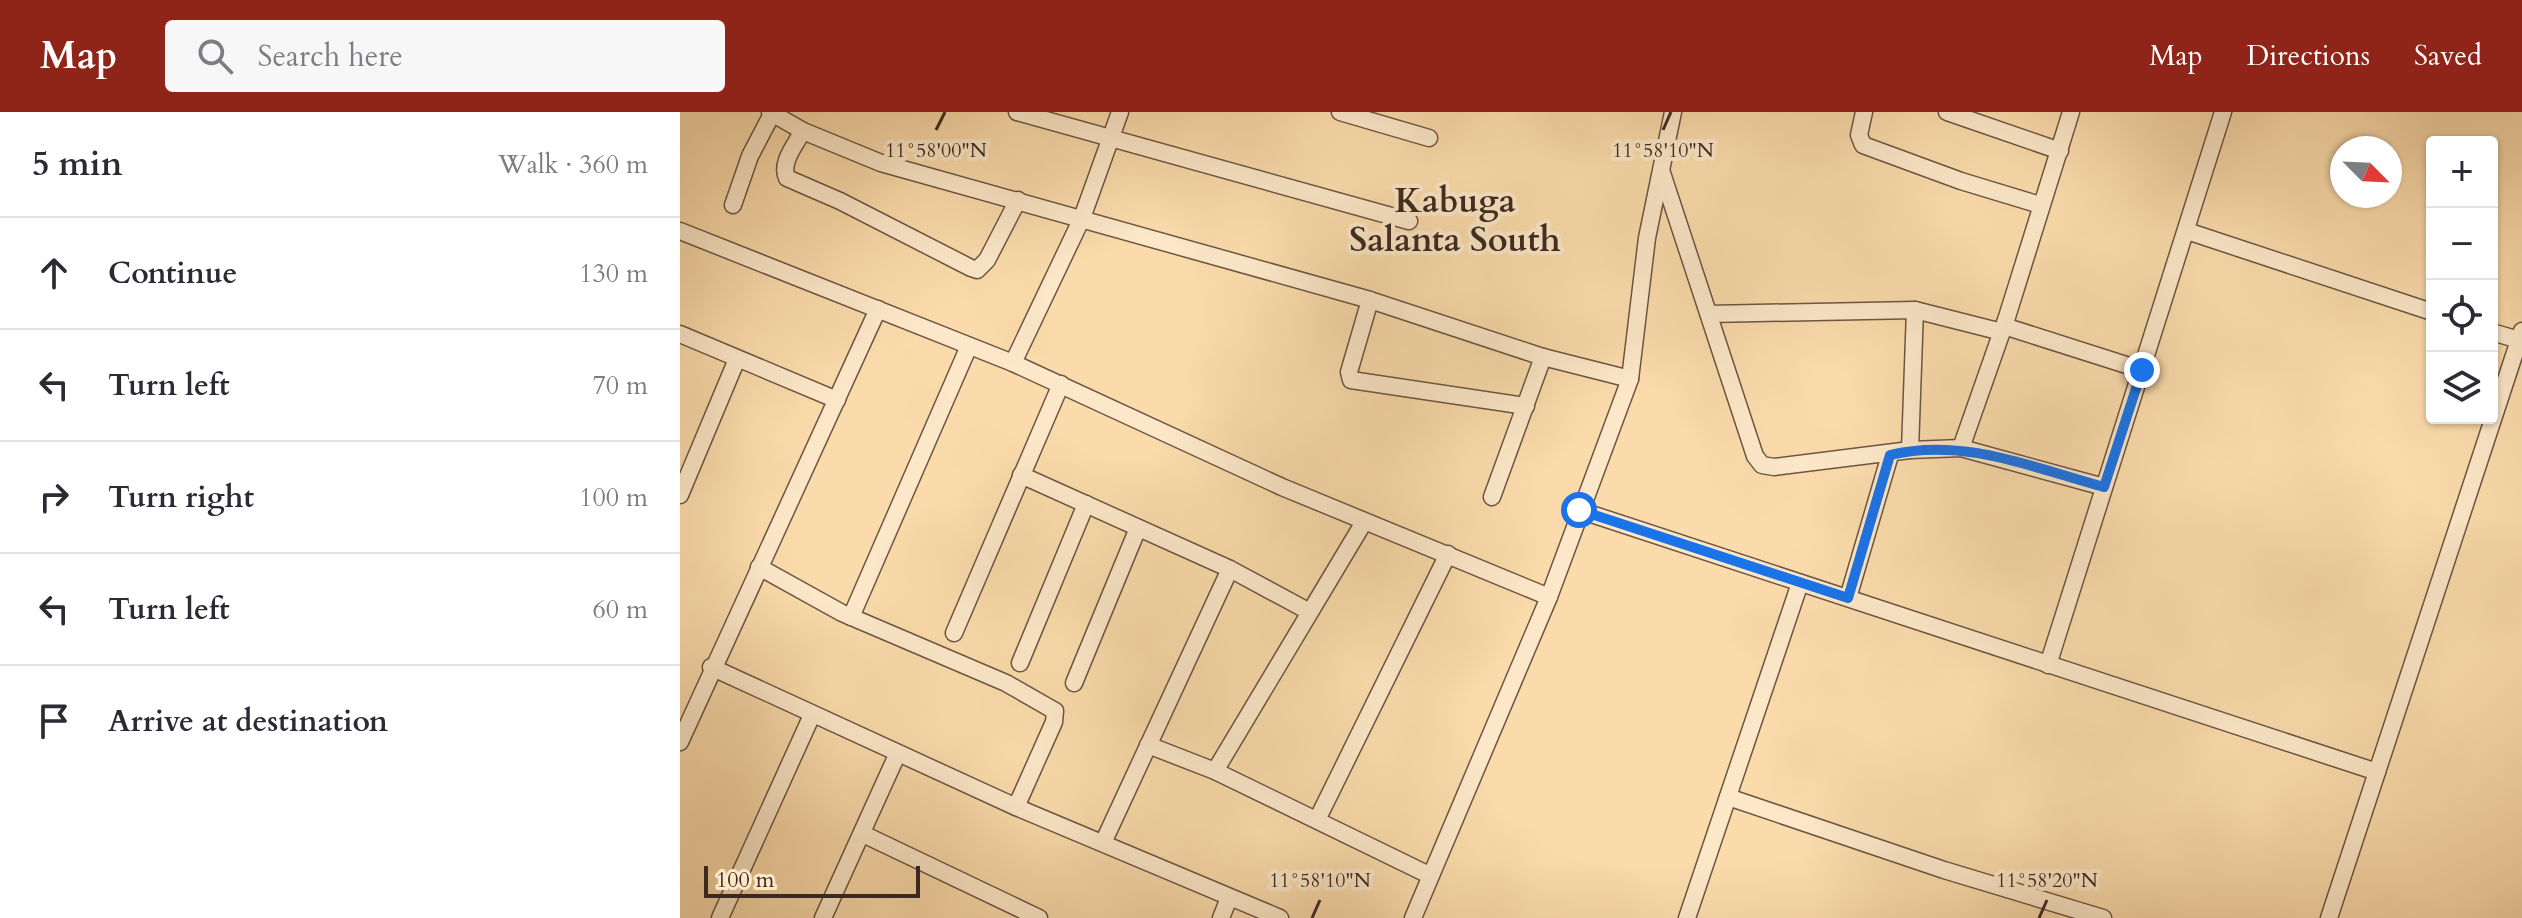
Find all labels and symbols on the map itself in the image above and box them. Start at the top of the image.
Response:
north arrow [2330,136,2402,208]
text: 11°58'00"N [885,137,987,164]
text: 11°58'10"N [1612,137,1714,164]
district label: Kabuga Salanta South [1349,178,1561,263]
route end [2124,352,2160,388]
route start [1561,492,1597,528]
scale bar [704,862,920,898]
text: 11°58'10"N [1269,867,1371,894]
text: 11°58'20"N [1996,867,2098,894]

